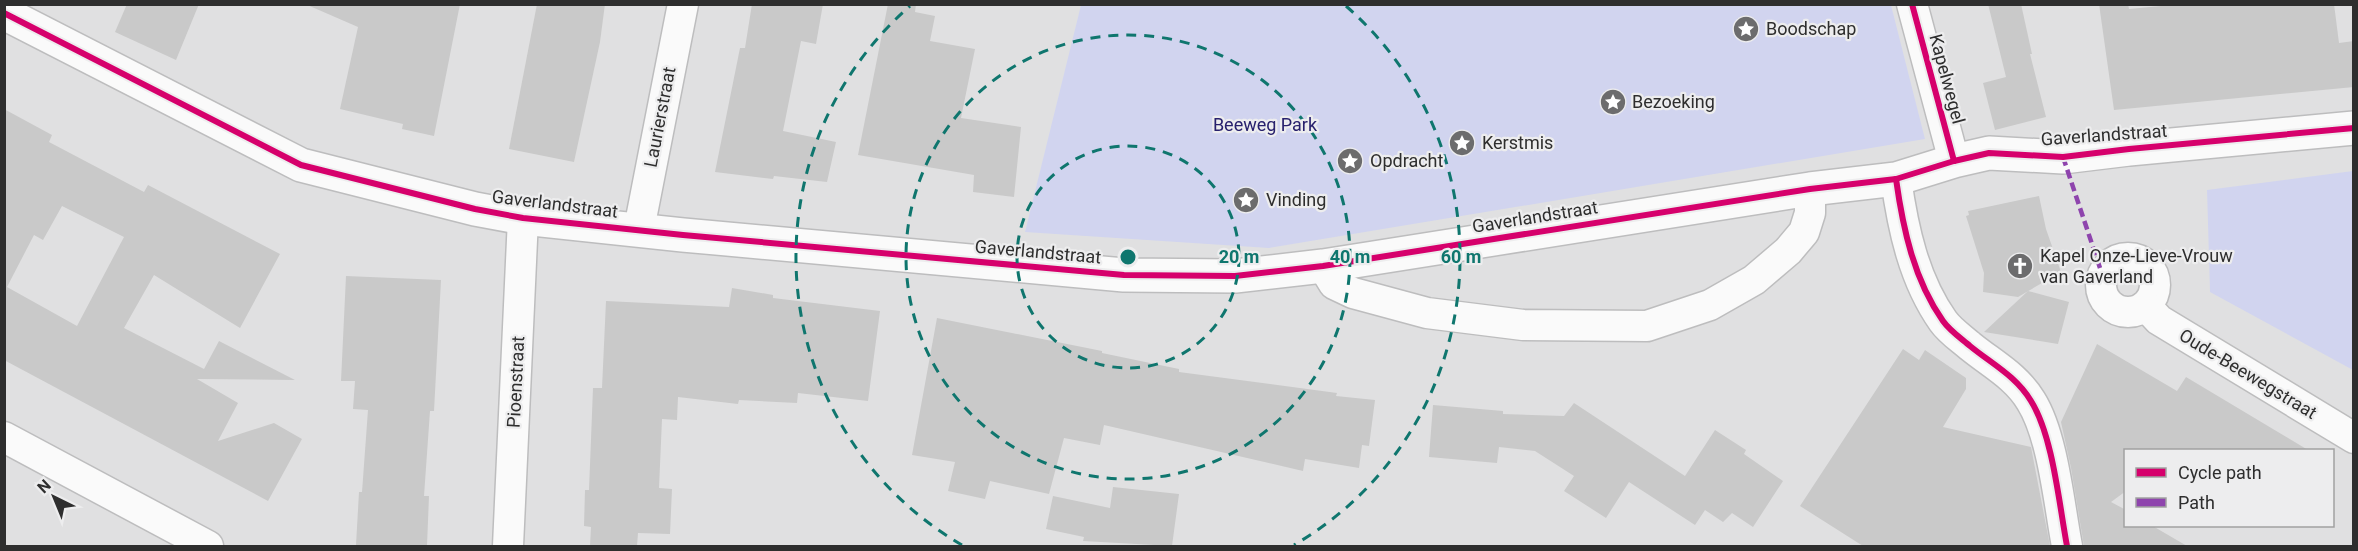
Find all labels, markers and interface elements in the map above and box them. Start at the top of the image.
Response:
place icon: Boodschap [1731,14,1761,44]
place label: Boodschap [1766,18,1856,39]
street label: Kapelwegel [1925,32,1970,126]
street label: Laurierstraat [639,65,680,169]
place icon: Bezoeking [1598,87,1628,117]
place label: Bezoeking [1632,91,1715,112]
park label: Beeweg Park [1213,114,1318,135]
street label: Gaverlandstraat [2040,120,2168,149]
place icon: Kerstmis [1447,128,1477,158]
place label: Kerstmis [1482,132,1553,153]
place icon: Opdracht [1335,146,1365,176]
place label: Opdracht [1370,150,1444,171]
street label: Gaverlandstraat [491,185,619,222]
place icon: Vinding [1231,185,1261,215]
place label: Vinding [1266,189,1326,210]
street label: Gaverlandstraat [1471,196,1599,237]
street label: Gaverlandstraat [974,236,1102,267]
place label: Kapel Onze-Lieve-Vrouw van Gaverland [2040,245,2233,287]
text: 20 m [1219,246,1259,267]
text: 40 m [1330,246,1370,267]
text: 60 m [1441,246,1481,267]
centre of rings [1118,247,1138,267]
church icon: Kapel Onze-Lieve-Vrouw van Gaverland [2005,251,2035,281]
street label: Oude-Beewegstraat [2176,324,2321,423]
street label: Pioenstraat [503,335,528,428]
legend [2124,449,2334,527]
text: Cycle path [2178,462,2262,483]
north arrow [24,467,84,527]
text: N [34,476,55,497]
text: Path [2178,492,2215,513]

